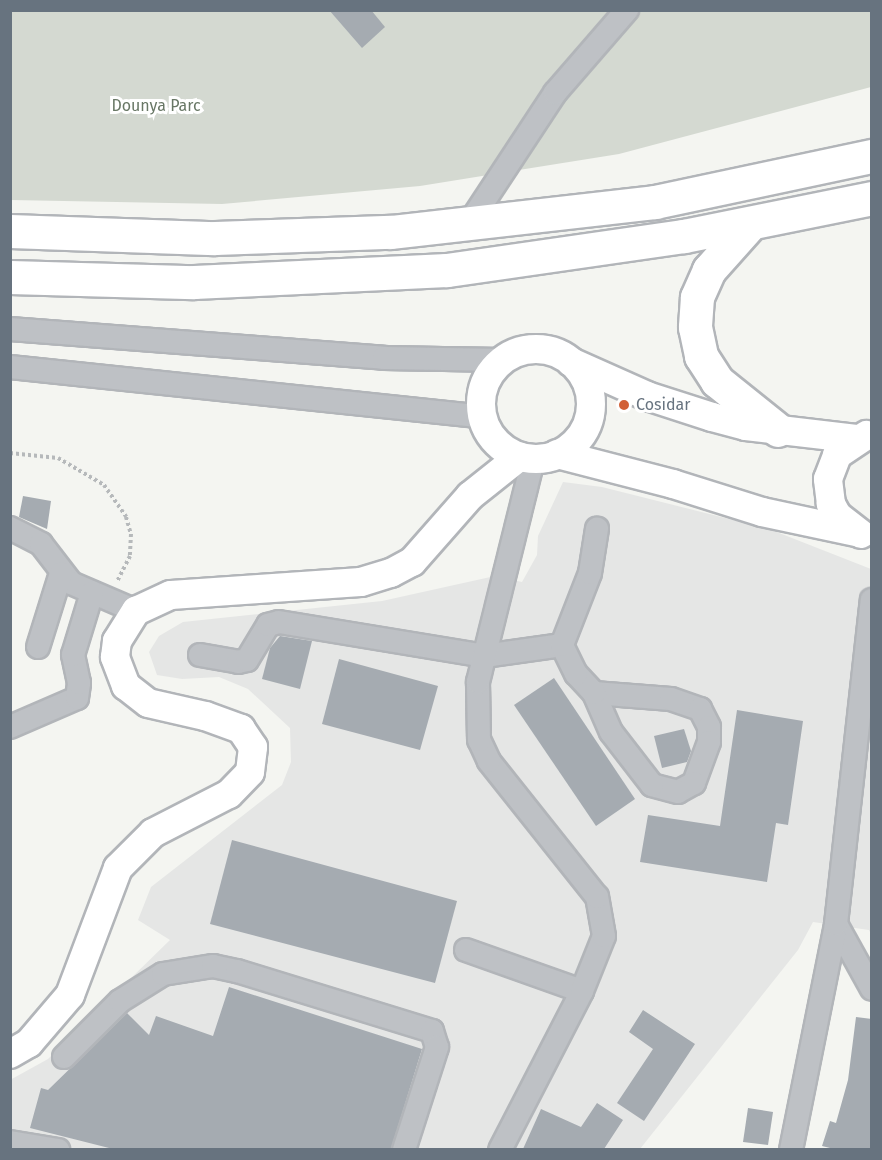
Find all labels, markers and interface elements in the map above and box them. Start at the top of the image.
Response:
park label: Dounya Parc [111,96,201,116]
place label: Cosidar [636,395,690,415]
marker: Cosidar [617,398,631,412]

